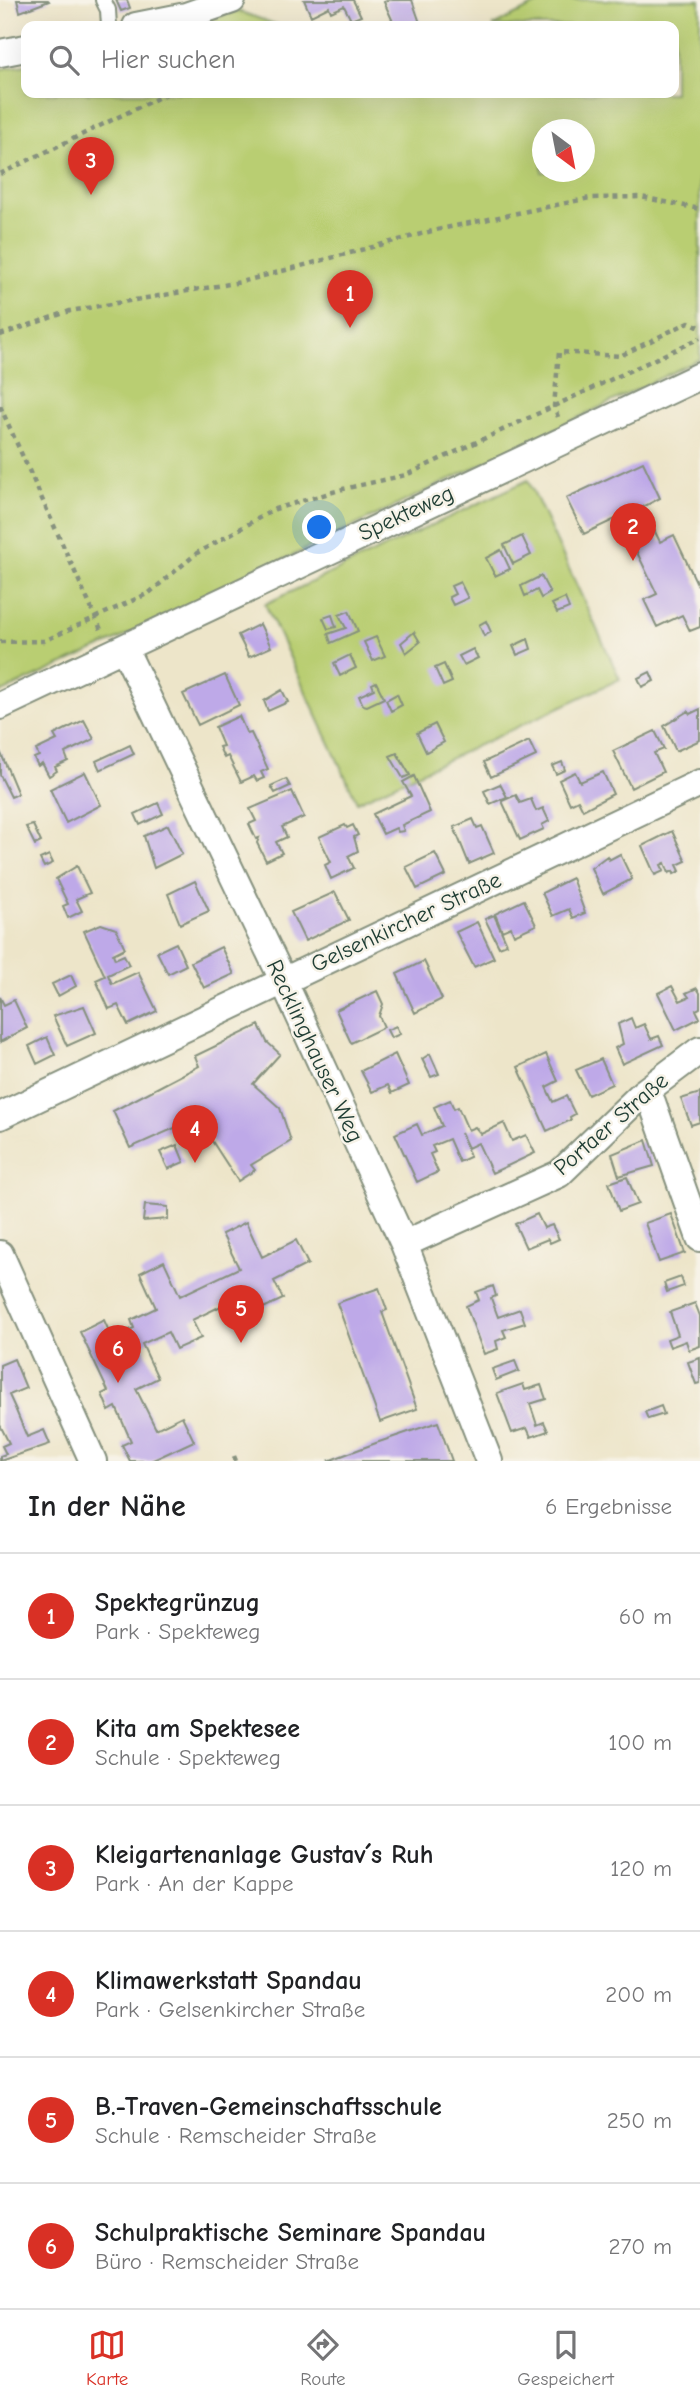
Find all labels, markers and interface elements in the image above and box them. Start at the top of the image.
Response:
search box [21,21,679,98]
icon: search [45,41,83,79]
text: Hier suchen [101,45,236,75]
north arrow [532,119,595,182]
pin: 3 [68,137,114,195]
pin: 1 [327,270,373,328]
street label: Spekteweg [354,479,458,547]
pin: 2 [610,503,656,561]
your location [302,510,336,544]
street label: Gelsenkircher Straße [307,866,505,978]
street label: Recklinghauser Weg [261,955,369,1147]
street label: Portaer Straße [548,1067,674,1181]
pin: 4 [172,1105,218,1163]
pin: 5 [218,1285,264,1343]
pin: 6 [95,1325,141,1383]
text: In der Nähe [28,1489,186,1524]
text: 6 Ergebnisse [545,1493,672,1520]
text: Spektegrünzug [95,1588,260,1618]
text: 1 [46,1603,56,1630]
text: 60 m [619,1603,672,1630]
text: Park · Spekteweg [95,1618,261,1645]
text: Kita am Spektesee [95,1714,300,1744]
text: 2 [45,1729,57,1756]
text: 100 m [608,1729,672,1756]
text: Schule · Spekteweg [95,1744,281,1771]
text: Kleigartenanlage Gustav´s Ruh [95,1840,434,1870]
text: 3 [45,1855,57,1882]
text: 120 m [610,1855,672,1882]
text: Park · An der Kappe [95,1870,293,1897]
text: Klimawerkstatt Spandau [95,1966,362,1996]
text: 4 [46,1981,56,2008]
text: 200 m [605,1981,672,2008]
text: Park · Gelsenkircher Straße [95,1996,365,2023]
text: B.-Traven-Gemeinschaftsschule [95,2092,442,2122]
text: 5 [45,2107,57,2134]
text: 250 m [607,2107,672,2134]
text: Schule · Remscheider Straße [95,2122,376,2149]
text: Schulpraktische Seminare Spandau [95,2218,486,2248]
text: 6 [45,2233,57,2260]
text: 270 m [608,2233,672,2260]
text: Büro · Remscheider Straße [95,2248,359,2275]
tab: Karte [86,2326,128,2390]
tab: Route [300,2326,345,2390]
tab: Gespeichert [517,2326,614,2390]

